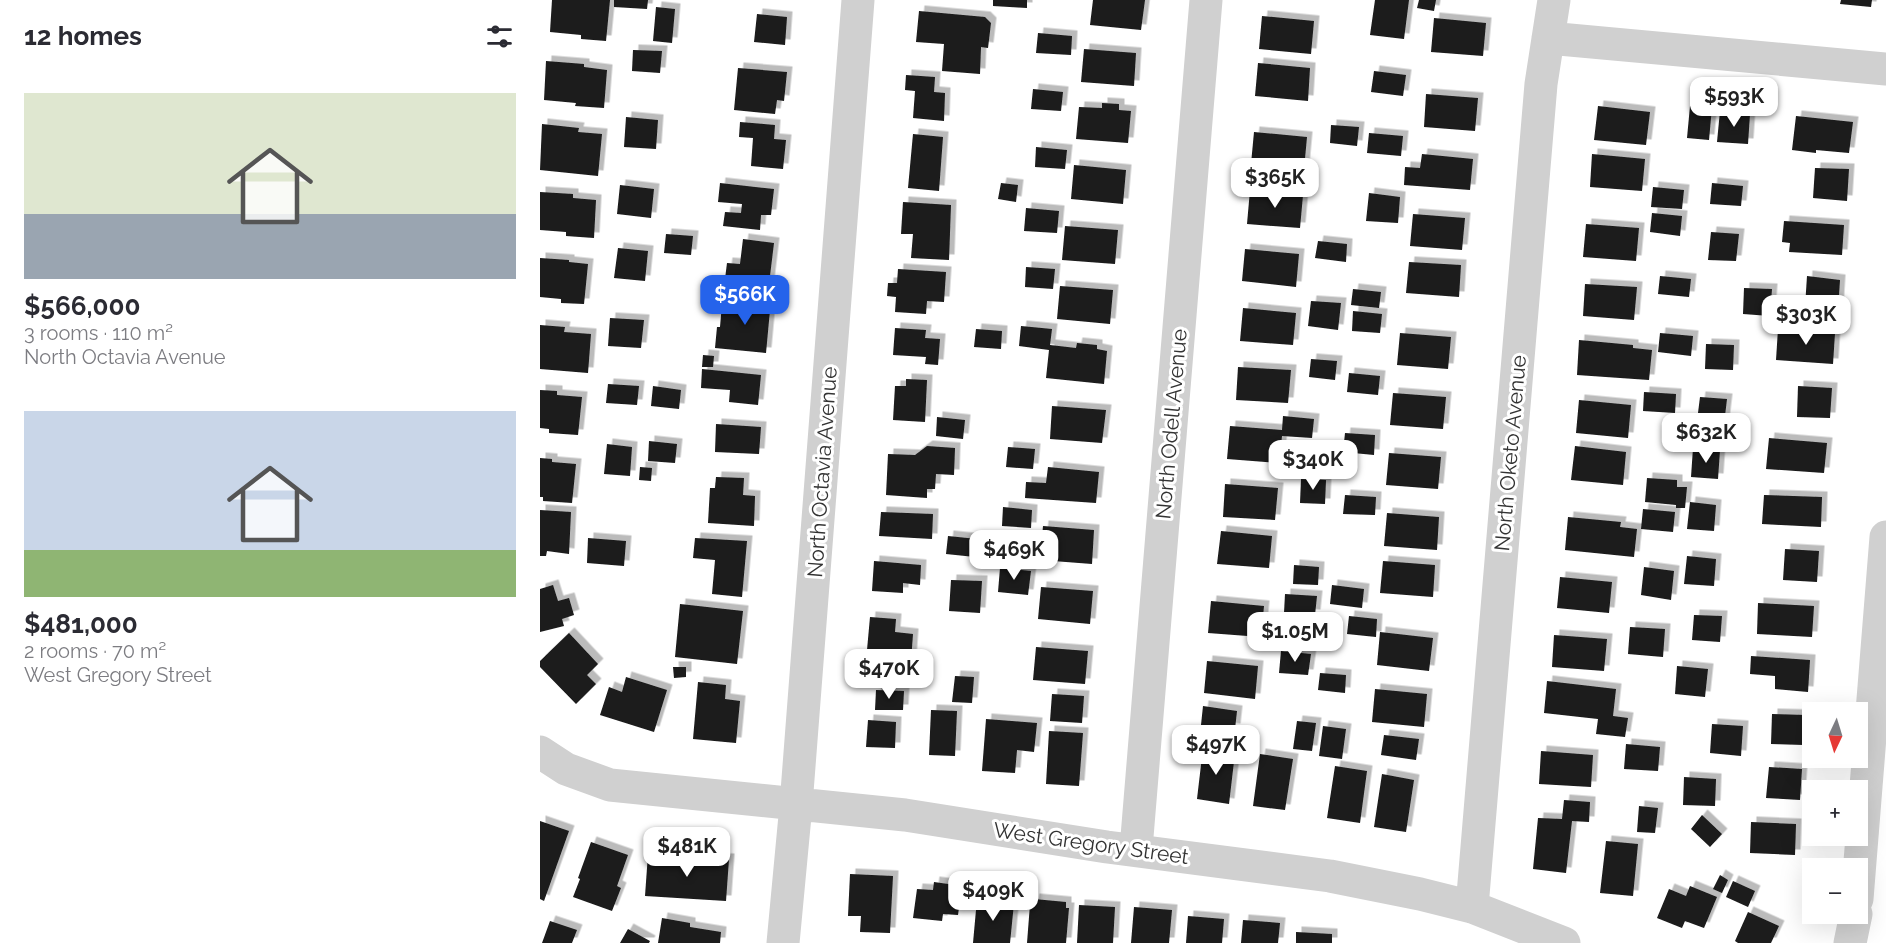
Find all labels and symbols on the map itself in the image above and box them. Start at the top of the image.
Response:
pin: $593K [1692,77,1776,128]
pin: $365K [1233,158,1317,209]
pin: $566K [703,275,787,326]
pin: $303K [1764,295,1848,346]
street label: North Odell Avenue [1150,328,1192,520]
street label: North Oketo Avenue [1489,354,1531,552]
street label: North Octavia Avenue [802,366,842,578]
pin: $632K [1664,413,1748,464]
pin: $340K [1271,440,1355,491]
pin: $469K [972,530,1056,581]
pin: $1.05M [1246,612,1344,663]
pin: $470K [847,649,931,700]
north arrow [1802,702,1868,768]
pin: $497K [1174,725,1258,776]
street label: West Gregory Street [992,817,1190,869]
pin: $481K [645,827,729,878]
pin: $409K [951,871,1035,922]

